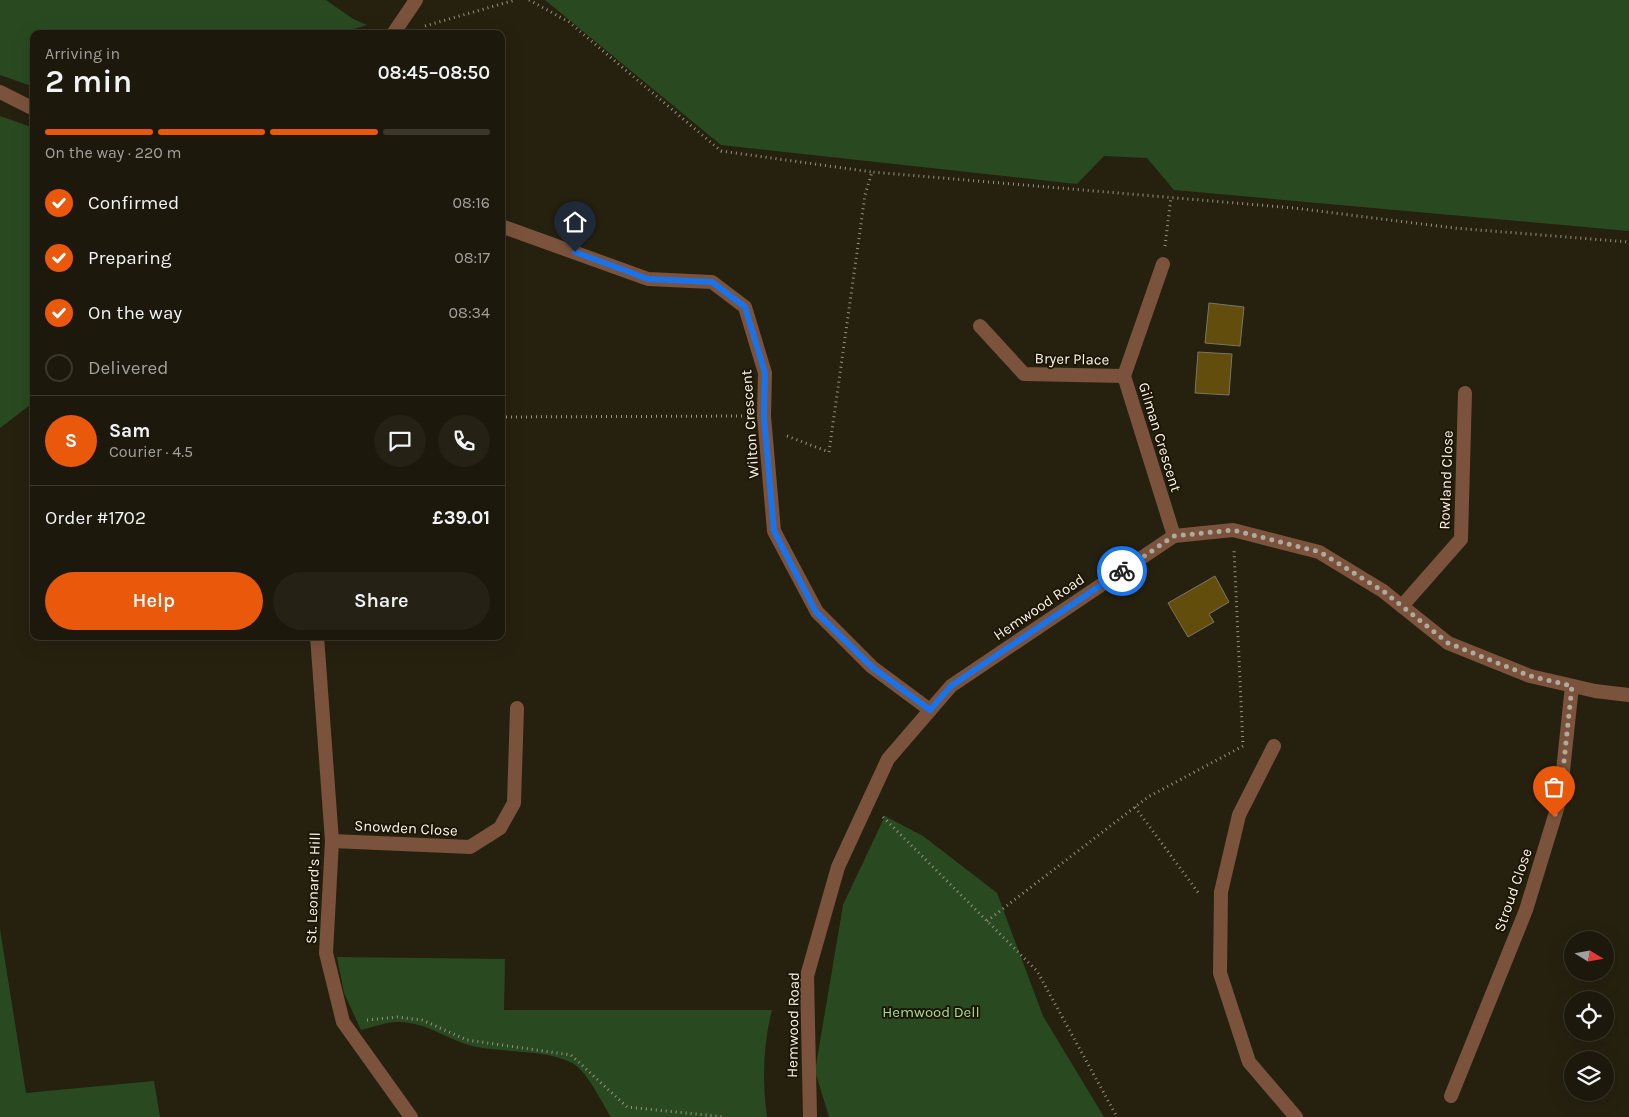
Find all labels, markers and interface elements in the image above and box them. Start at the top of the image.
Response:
text: Arriving in [45,44,120,63]
text: 08:45–08:50 [378,62,490,84]
text: 2 min [45,63,132,100]
text: On the way · 220 m [45,143,182,162]
icon: check [45,189,73,217]
text: Confirmed [88,192,179,214]
text: 08:16 [453,193,490,212]
pin [554,201,596,252]
icon: home [561,208,589,236]
icon: check [45,244,73,272]
text: Preparing [88,247,171,269]
text: 08:17 [454,248,490,267]
icon: check [45,299,73,327]
text: On the way [88,302,182,324]
text: 08:34 [449,303,490,322]
street label: Bryer Place [1035,349,1109,369]
text: Delivered [88,357,168,379]
street label: Wilton Crescent [737,369,763,479]
street label: Gilman Crescent [1135,380,1185,494]
button: chat [374,415,426,467]
button: phone [438,415,490,467]
text: Sam [109,420,150,442]
text: S [65,430,77,452]
street label: Rowland Close [1435,430,1457,530]
text: Courier · 4.5 [109,442,193,461]
text: Order #1702 [45,507,146,529]
text: £39.01 [432,507,490,529]
courier [1097,546,1147,596]
icon: bike [1108,557,1136,585]
street label: Hemwood Road [990,570,1088,644]
button: Help [45,572,263,630]
button: Share [273,572,490,630]
pin [1533,766,1575,817]
icon: bag [1540,773,1568,801]
street label: Snowden Close [354,816,458,840]
street label: St. Leonard's Hill [302,832,324,944]
street label: Stroud Close [1490,846,1536,934]
north arrow [1564,931,1614,981]
map controls [1564,931,1614,1101]
street label: Hemwood Road [783,972,803,1078]
button: locate [1564,991,1614,1041]
park label: Hemwood Dell [882,1003,980,1021]
button: layers [1564,1051,1614,1101]

